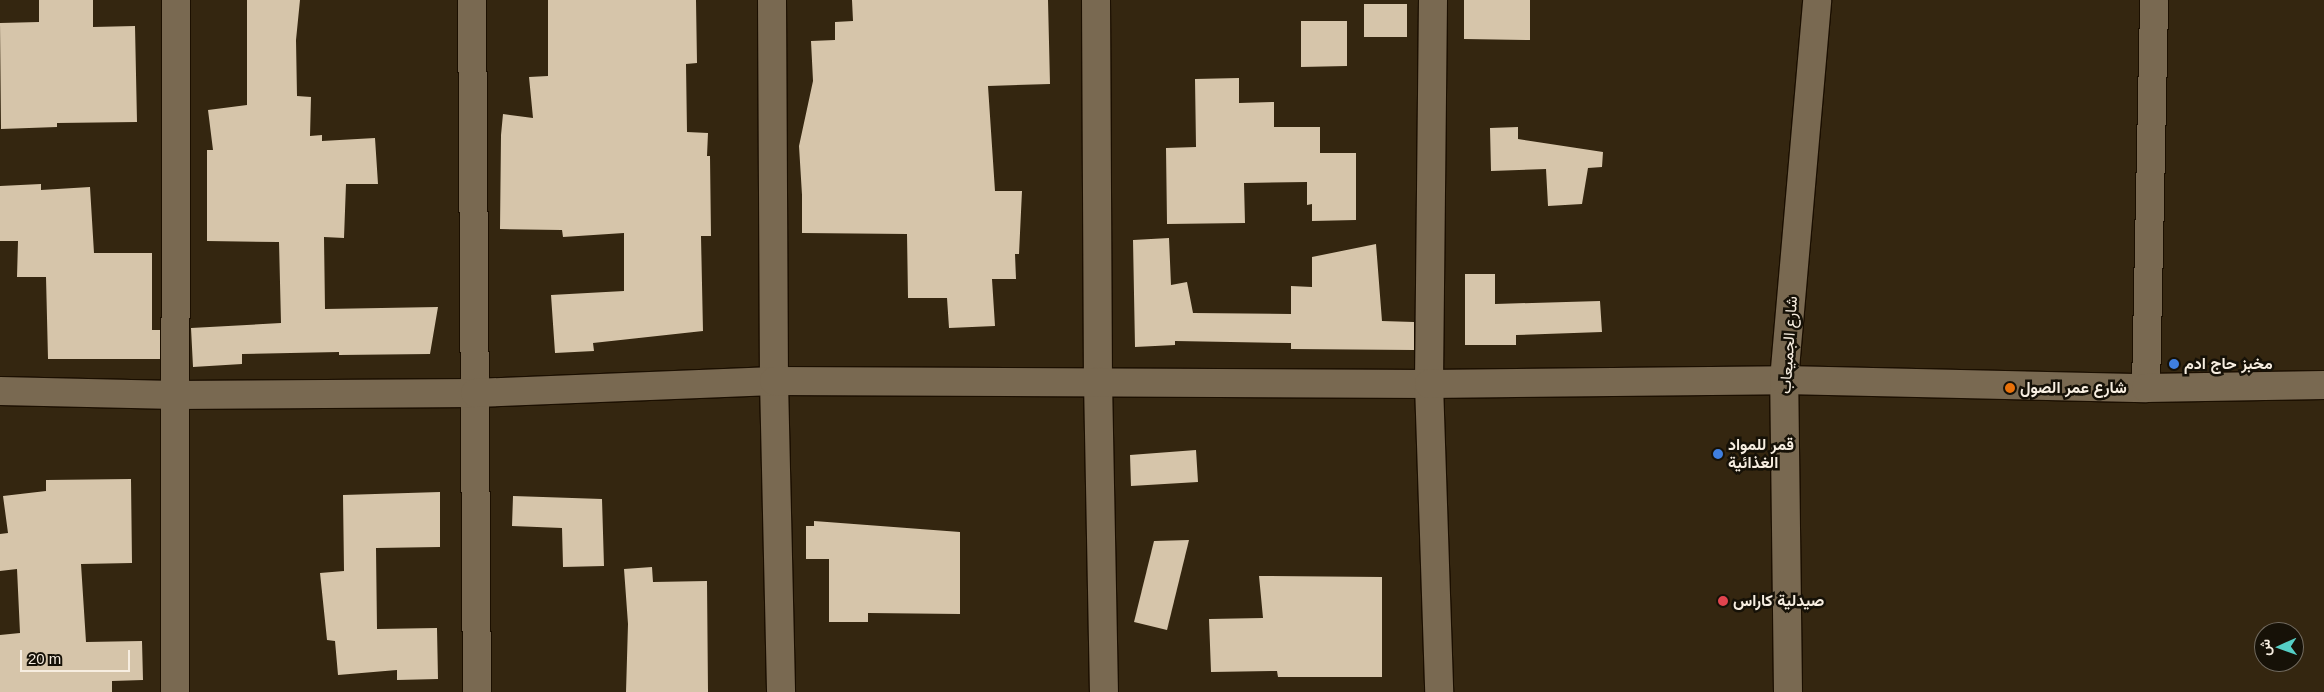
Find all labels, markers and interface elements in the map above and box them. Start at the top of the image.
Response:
street label: شارع الجميعاب [1776,295,1802,395]
place label: مخبز حاج ادم [2184,354,2273,374]
marker: مخبز حاج ادم [2168,358,2180,370]
place label: شارع عمر الصول [2020,378,2127,398]
marker: شارع عمر الصول [2004,382,2016,394]
place label: قمر للمواد الغذائية [1728,435,1794,473]
marker: قمر للمواد الغذائية [1712,448,1724,460]
place label: صيدلية كاراس [1733,591,1824,611]
marker: صيدلية كاراس [1717,595,1729,607]
north arrow [2254,622,2304,672]
text: ش [2257,639,2273,656]
scale bar [22,640,132,672]
text: 20 m [28,650,61,667]

